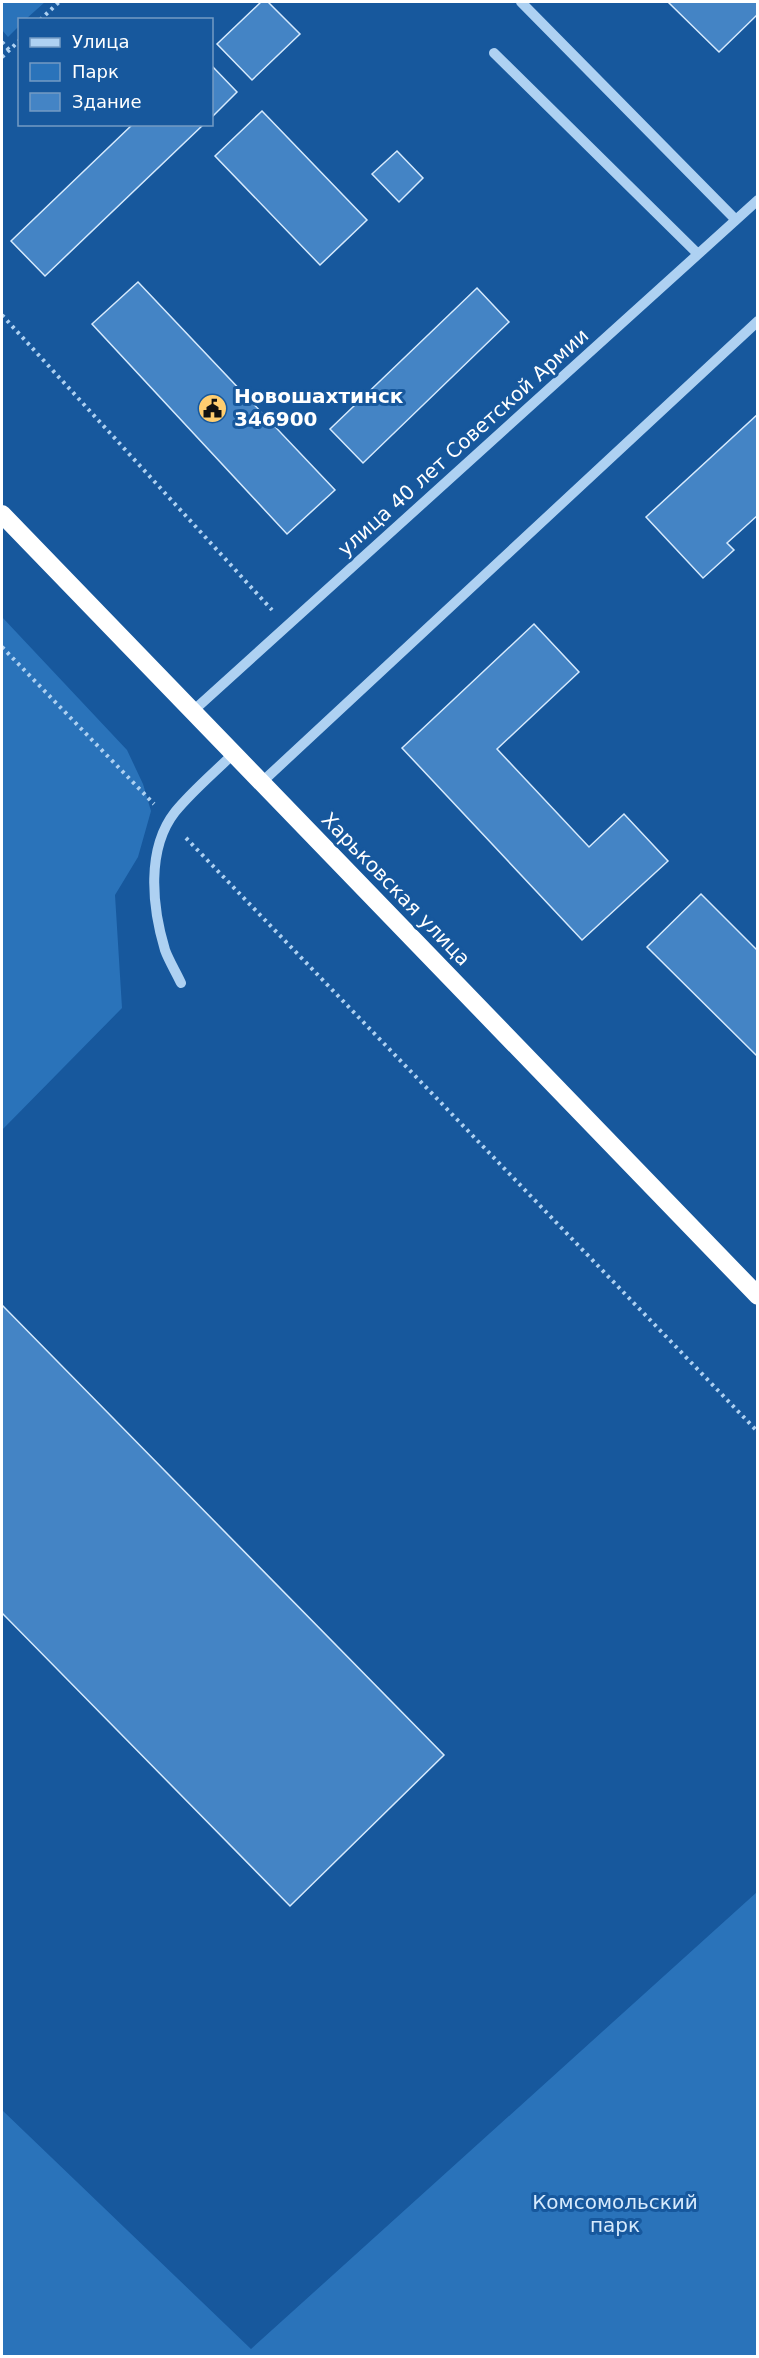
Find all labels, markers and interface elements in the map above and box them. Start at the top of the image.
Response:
legend [18,18,213,126]
text: Улица [72,31,129,52]
text: Парк [72,61,119,82]
text: Здание [72,91,142,112]
street label: улица 40 лет Советской Армии [333,323,593,561]
place label: Новошахтинск 346900 [234,384,404,431]
public building icon: Новошахтинск 346900 [197,392,229,424]
street label: Харьковская улица [317,807,475,971]
park label: Комсомольский парк [532,2190,698,2237]

